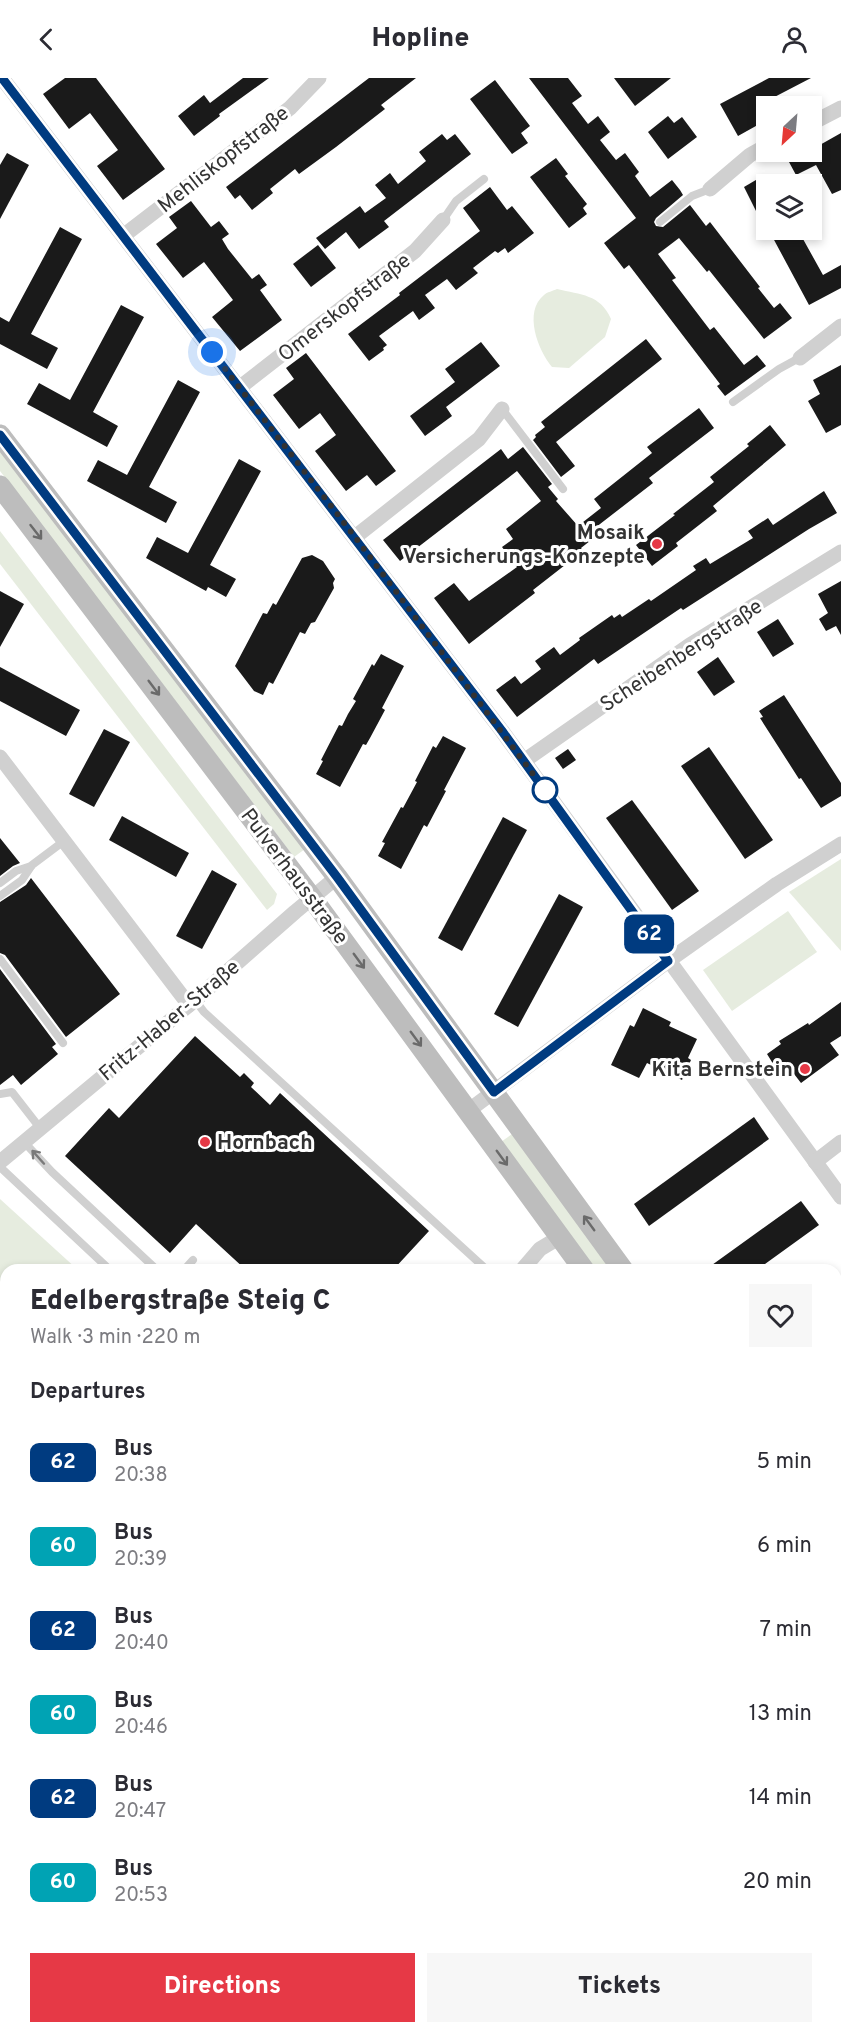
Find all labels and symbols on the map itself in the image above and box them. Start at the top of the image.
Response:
north arrow [756,96,822,162]
street label: Mehliskopfstraße [153,100,295,220]
street label: Omerskopfstraße [273,248,417,369]
your location [197,337,227,367]
place label: Mosaik Versicherungs-Konzepte [403,520,645,571]
one-way arrow [29,524,42,540]
marker: Mosaik Versicherungs-Konzepte [650,537,664,551]
street label: Scheibenbergstraße [595,594,768,719]
one-way arrow [147,679,160,695]
unlabelled marker [532,777,558,803]
street label: Pulverhausstraße [234,803,354,950]
line badge: 62 [622,914,676,954]
one-way arrow [353,953,365,969]
street label: Fritz-Haber-Straße [94,954,246,1088]
one-way arrow [409,1030,422,1046]
place label: Kita Bernstein [652,1057,793,1084]
marker: Kita Bernstein [798,1062,812,1076]
place label: Hornbach [217,1130,313,1157]
marker: Hornbach [198,1135,212,1149]
one-way arrow [31,1150,45,1165]
one-way arrow [496,1150,508,1166]
one-way arrow [582,1216,595,1232]

